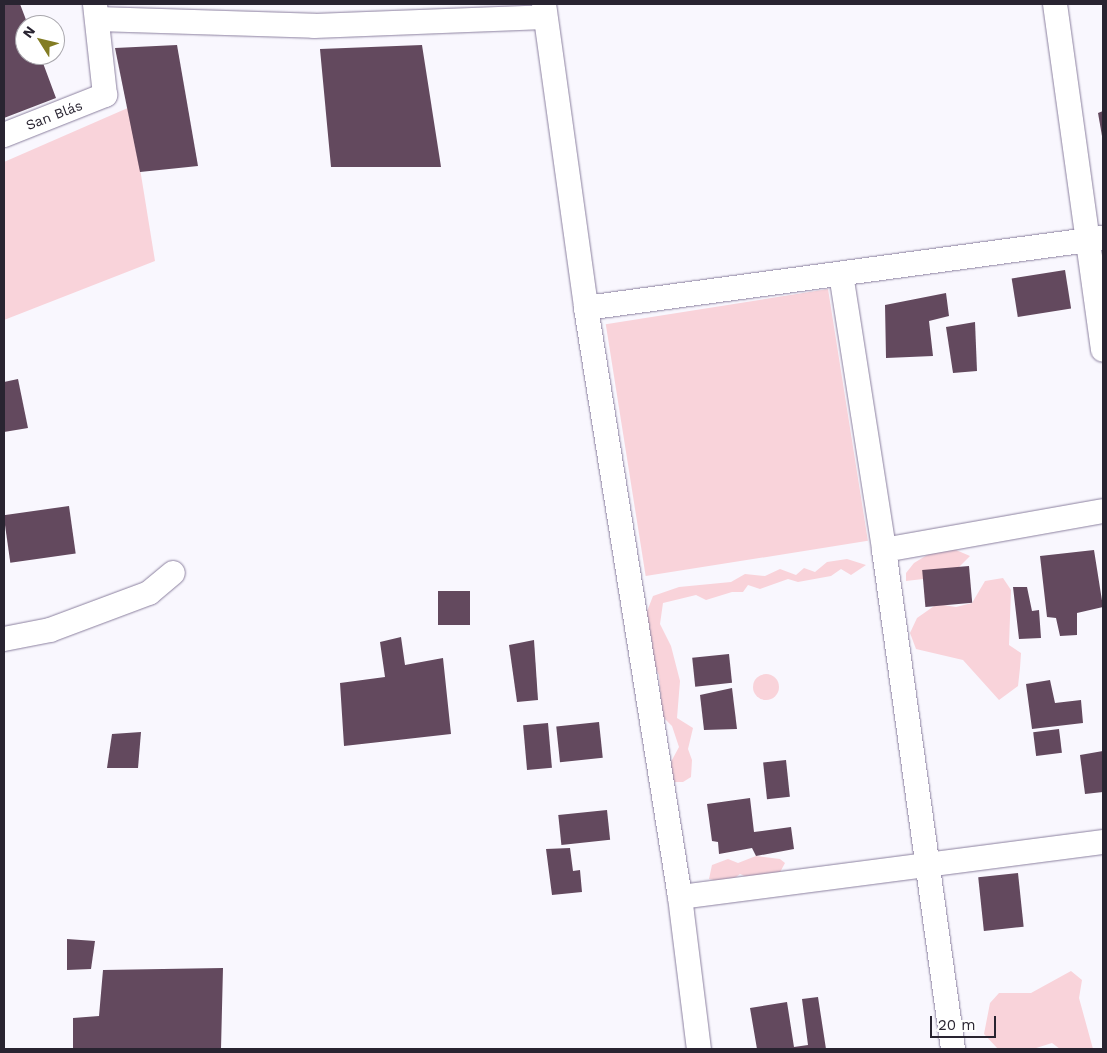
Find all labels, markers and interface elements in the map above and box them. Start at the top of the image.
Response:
north arrow [15,15,65,65]
text: N [19,23,38,41]
street label: San Blás [23,97,85,133]
scale bar [932,1006,998,1038]
text: 20 m [938,1016,976,1034]

